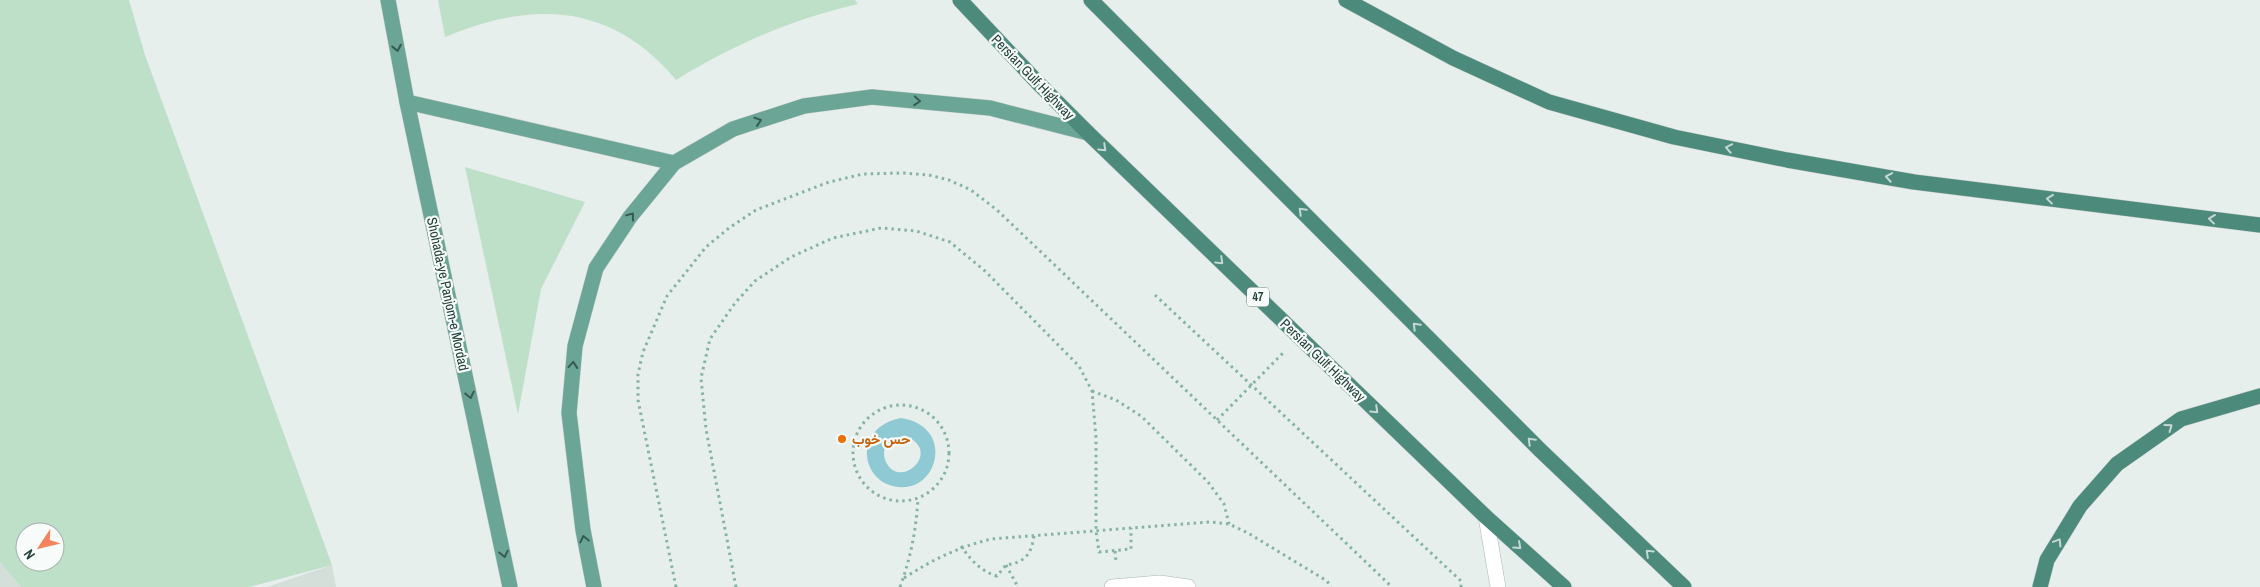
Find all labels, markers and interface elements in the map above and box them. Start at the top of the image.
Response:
street label: Persian Gulf Highway [988,31,1078,124]
one-way arrow [391,44,401,52]
one-way arrow [914,96,922,107]
one-way arrow [753,117,762,127]
one-way arrow [1097,142,1106,151]
one-way arrow [1725,144,1734,154]
one-way arrow [1885,173,1894,183]
one-way arrow [2046,194,2054,205]
one-way arrow [1299,208,1308,217]
one-way arrow [625,212,634,222]
one-way arrow [2207,214,2215,225]
street label: Shohada-ye Panjom-e Mordad [423,216,473,372]
one-way arrow [1215,255,1224,264]
road number: 47 [1247,288,1269,306]
street label: Persian Gulf Highway [1277,315,1370,405]
one-way arrow [1413,323,1422,332]
one-way arrow [567,361,578,369]
one-way arrow [464,391,475,400]
one-way arrow [1369,404,1378,413]
one-way arrow [2163,424,2173,433]
place label: حس خوب [852,430,911,448]
marker: حس خوب [836,433,848,445]
one-way arrow [1528,438,1537,447]
north arrow [15,522,65,572]
one-way arrow [580,535,590,544]
one-way arrow [2051,539,2061,548]
one-way arrow [1513,540,1522,549]
text: N [20,546,39,563]
one-way arrow [498,550,508,559]
one-way arrow [1645,550,1654,559]

